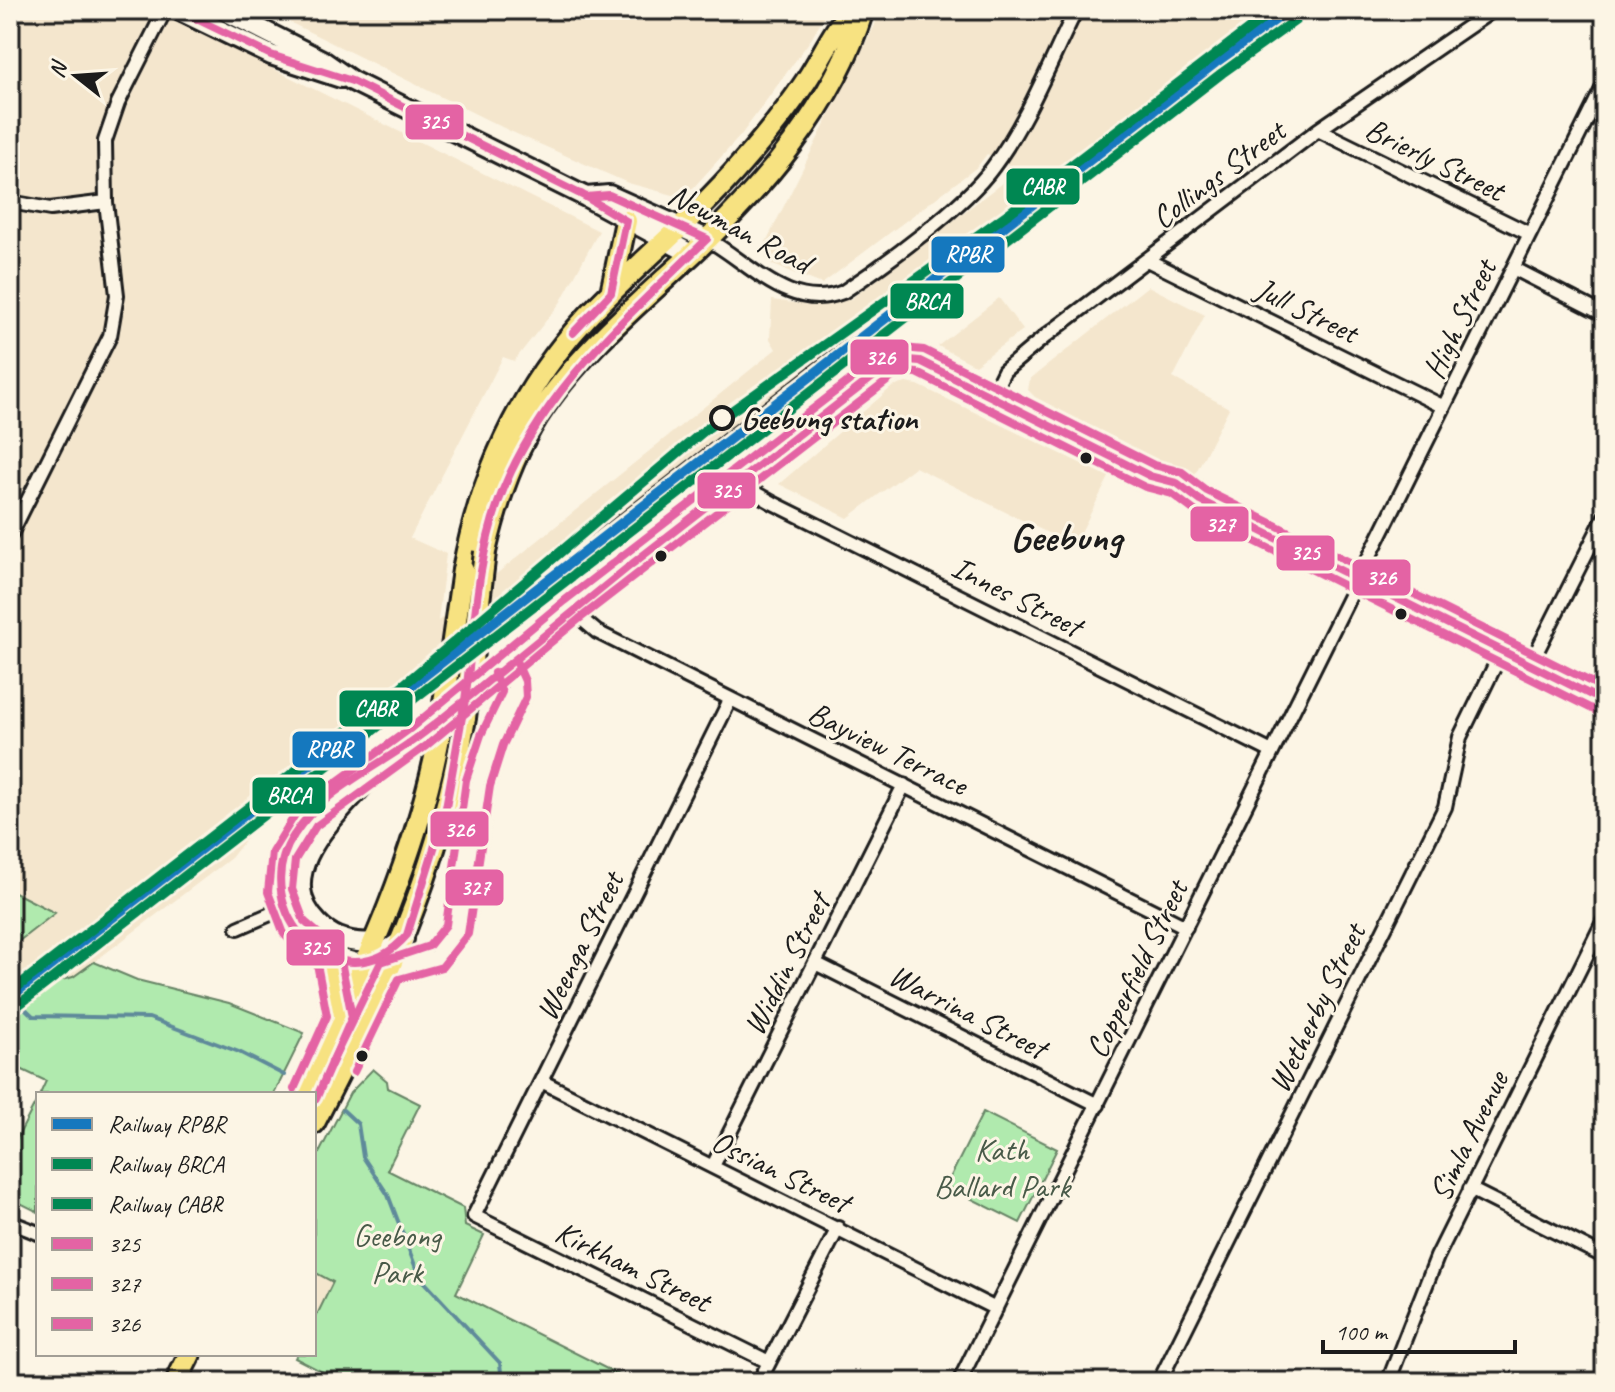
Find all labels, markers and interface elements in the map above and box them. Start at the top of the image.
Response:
north arrow [36,36,116,116]
text: N [42,57,74,81]
line badge: 325 [404,103,465,141]
text: 325 [419,108,451,136]
street label: Brierly Street [1359,108,1514,212]
street label: Collings Street [1143,109,1296,238]
line badge: CABR [1005,167,1081,206]
text: CABR [1021,173,1067,201]
street label: Newman Road [661,174,822,285]
line badge: RPBR [930,235,1006,274]
text: RPBR [945,241,994,269]
street label: High Street [1413,250,1507,385]
street label: Jull Street [1247,267,1368,354]
line badge: BRCA [889,282,965,320]
text: BRCA [905,288,951,316]
line badge: 326 [849,338,910,376]
text: 326 [865,344,897,372]
place label: Geebung station [741,398,919,439]
marker: Geebung station [710,406,734,430]
unlabelled marker [1078,450,1094,466]
line badge: 325 [696,471,757,510]
text: 325 [711,477,743,505]
line badge: 327 [1189,505,1250,543]
text: 327 [1205,511,1237,539]
district label: Geebung [1010,512,1125,562]
line badge: 325 [1275,534,1336,572]
text: 325 [1290,539,1322,567]
street label: Innes Street [945,546,1092,648]
unlabelled marker [653,548,669,564]
line badge: 326 [1351,558,1412,597]
text: 326 [1366,564,1398,592]
unlabelled marker [1393,606,1409,622]
line badge: CABR [338,689,414,728]
street label: Bayview Terrace [801,692,977,806]
text: CABR [354,695,400,723]
line badge: RPBR [291,730,367,769]
text: RPBR [306,736,355,764]
line badge: BRCA [251,776,327,815]
text: BRCA [267,782,313,810]
line badge: 326 [429,810,490,848]
text: 326 [444,816,476,844]
street label: Weenga Street [526,862,634,1027]
line badge: 327 [444,868,505,907]
street label: Copperfield Street [1076,871,1199,1065]
text: 327 [460,874,492,902]
street label: Widdin Street [733,883,841,1042]
street label: Wetherby Street [1258,914,1376,1099]
line badge: 325 [285,928,346,967]
text: 325 [300,934,332,962]
street label: Warrina Street [882,954,1057,1071]
unlabelled marker [354,1048,370,1064]
street label: Simla Avenue [1419,1062,1519,1208]
legend [36,1092,316,1356]
text: Railway RPBR [108,1109,228,1139]
street label: Ossian Street [705,1120,861,1224]
park label: Kath Ballard Park [934,1129,1072,1207]
text: Railway BRCA [108,1149,225,1179]
text: Railway CABR [108,1189,225,1219]
street label: Kirkham Street [549,1211,720,1323]
park label: Geebong Park [353,1215,442,1293]
text: 325 [108,1229,142,1259]
text: 327 [108,1269,142,1299]
scale bar [1323,1304,1515,1354]
text: 326 [108,1309,142,1339]
text: 100 m [1335,1317,1389,1347]

